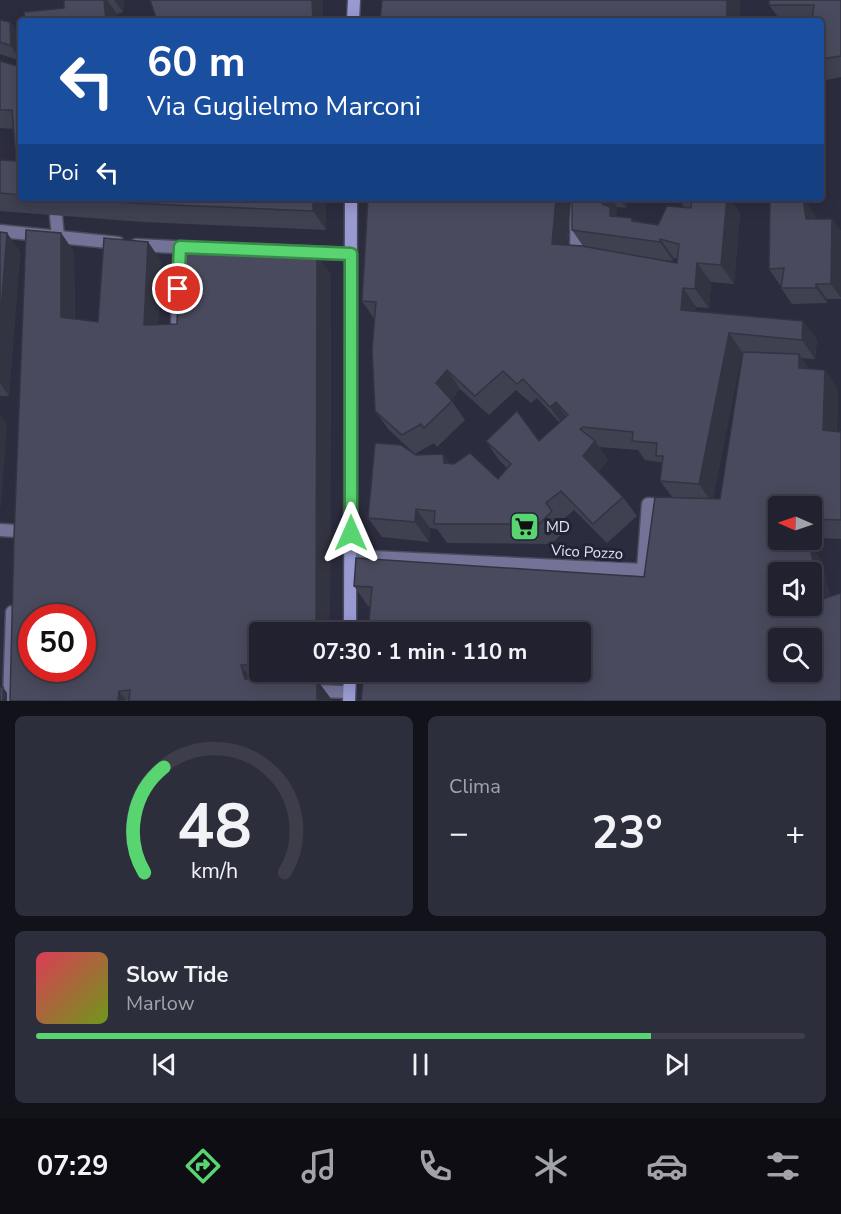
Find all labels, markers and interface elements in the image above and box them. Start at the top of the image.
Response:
text: 60 m [147,34,246,91]
icon: left [48,42,126,120]
text: Via Guglielmo Marconi [147,88,421,125]
icon: left [91,156,124,189]
text: Poi [48,158,79,188]
pin [152,263,203,314]
icon: arrive [161,272,194,305]
north arrow [768,496,822,550]
map controls [768,496,822,682]
position arrow [319,501,383,565]
supermarket icon: MD [509,511,541,543]
place label: MD [546,517,570,537]
street label: Vico Pozzo [549,540,624,564]
button: sound [768,562,822,616]
speed limit sign: 50 [18,604,96,682]
button: search [768,628,822,682]
text: 07:30 · 1 min · 110 m [313,637,527,667]
text: Clima [449,773,501,800]
text: 48 [177,784,251,869]
text: 23° [591,803,663,864]
text: − [449,811,469,856]
text: + [785,811,805,856]
text: km/h [190,856,238,886]
text: Slow Tide [126,960,228,990]
text: Marlow [126,990,194,1017]
icon: previous [148,1048,181,1081]
icon: pause [404,1048,437,1081]
icon: next [660,1048,693,1081]
icon: directions [182,1145,224,1187]
icon: music [298,1145,340,1187]
icon: phone [414,1145,456,1187]
icon: climate [530,1145,572,1187]
icon: car [646,1145,688,1187]
icon: filters [762,1145,804,1187]
text: 07:29 [37,1148,108,1185]

